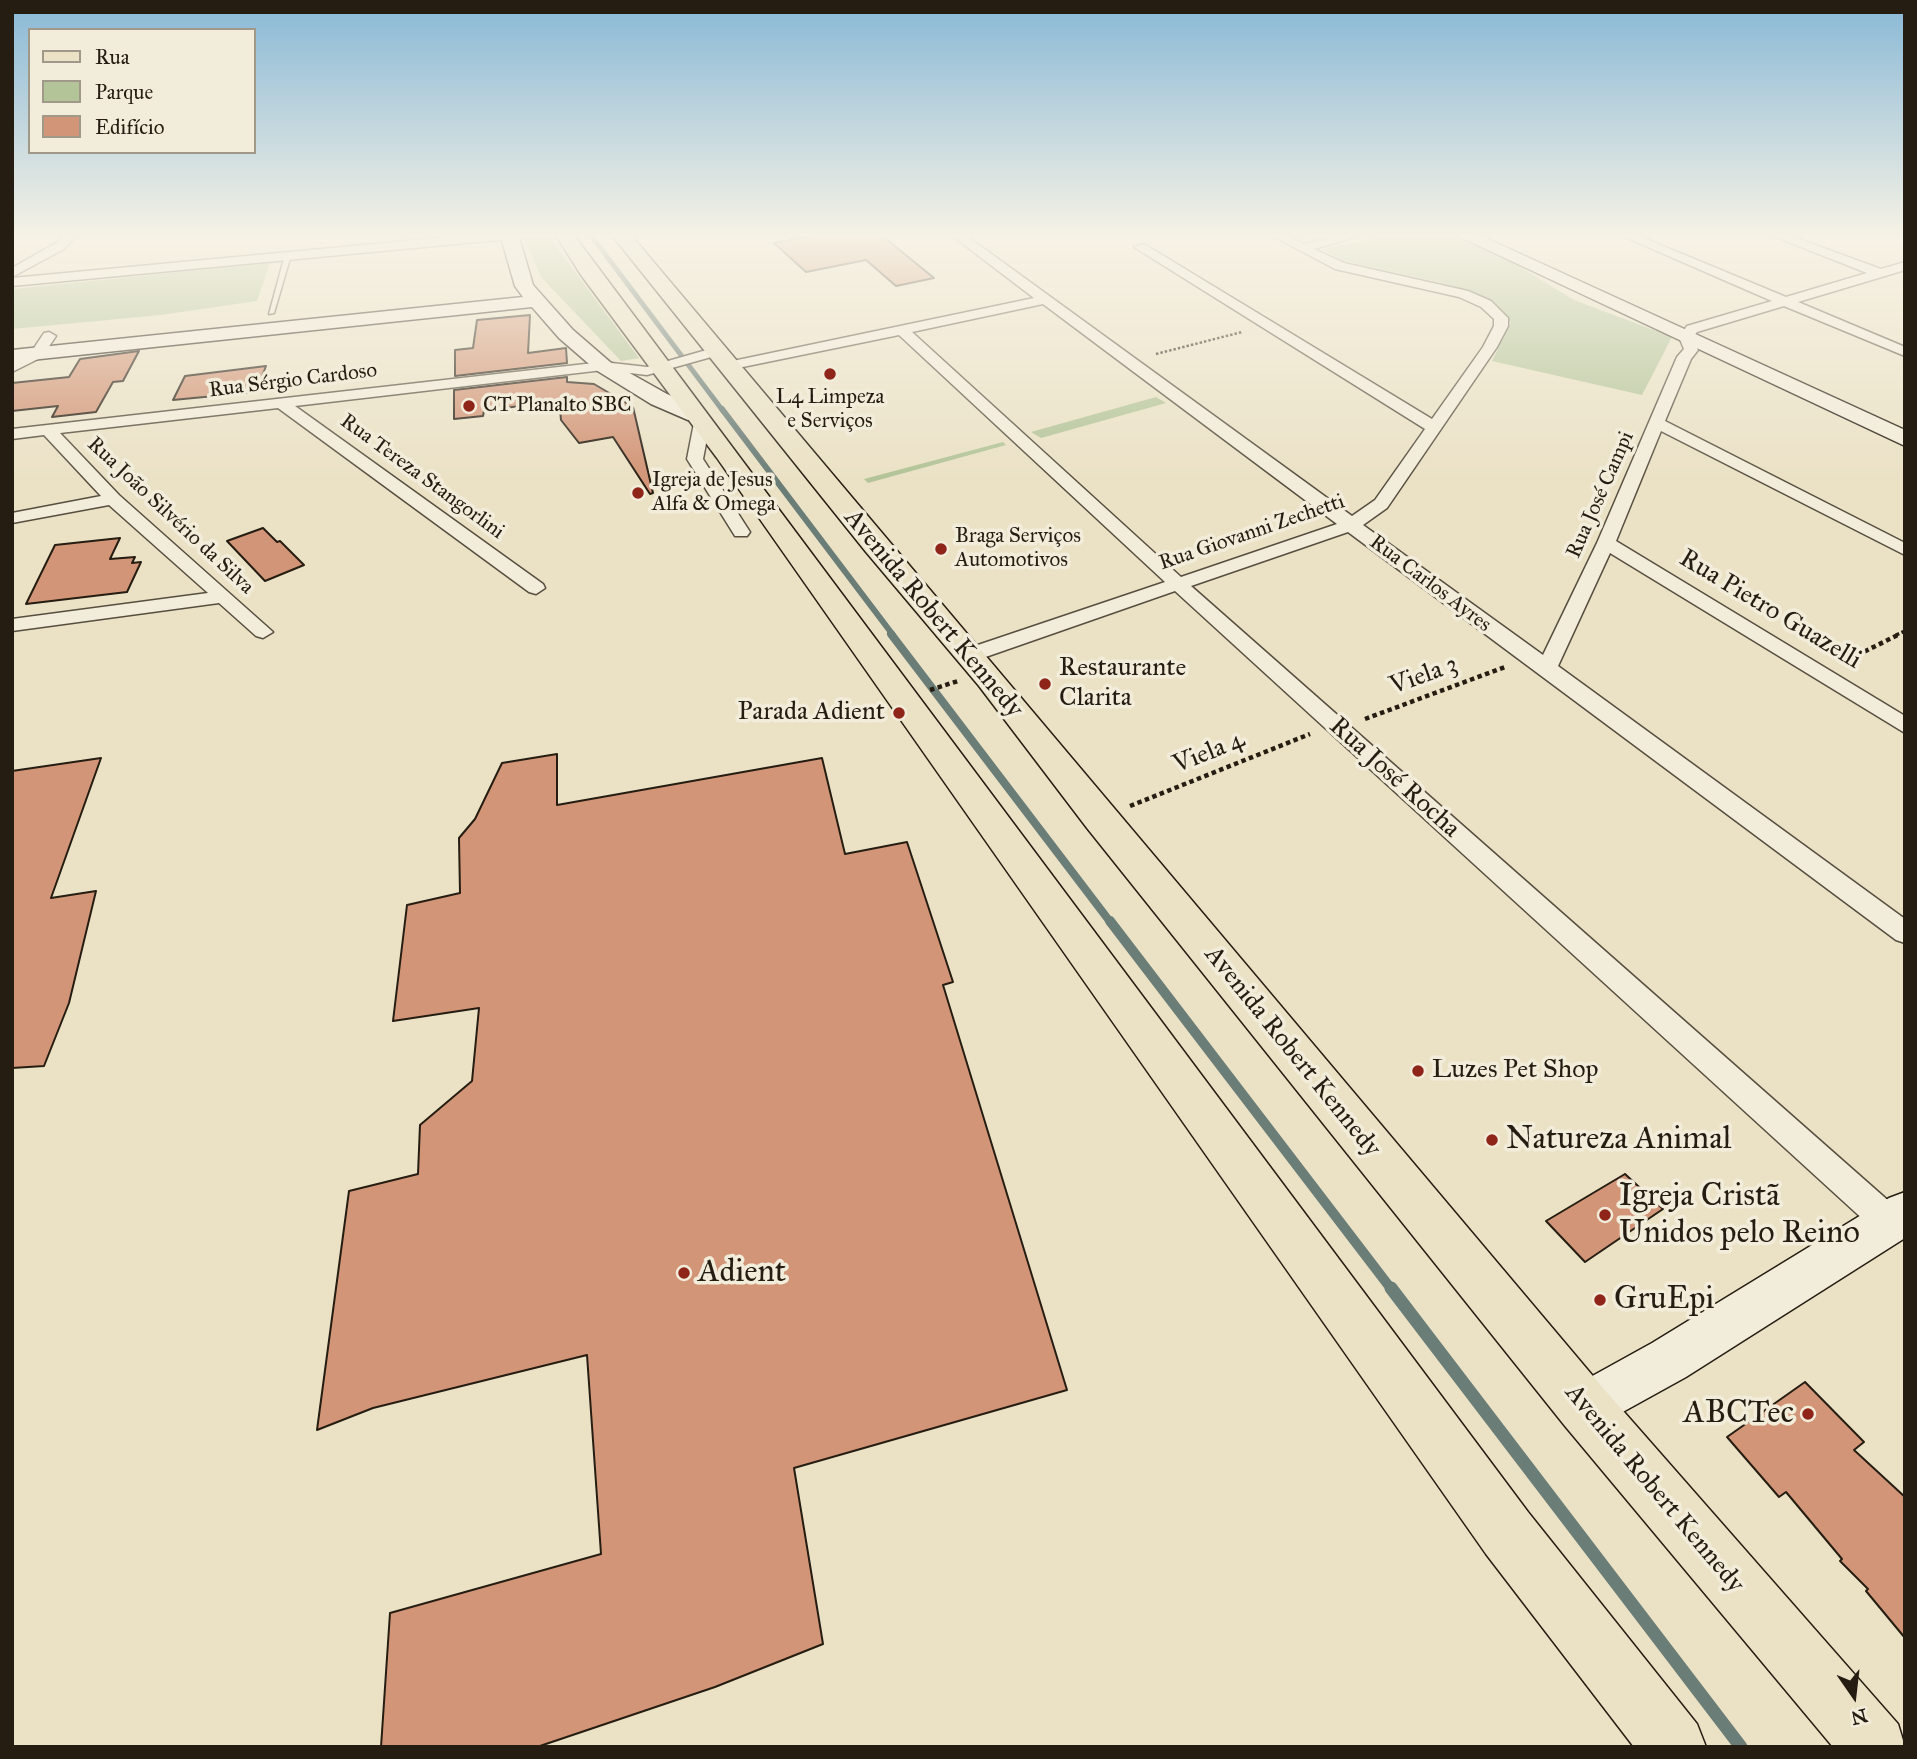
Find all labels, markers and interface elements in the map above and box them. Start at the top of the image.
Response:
legend [28,28,256,154]
text: Rua [95,44,130,70]
text: Parque [95,79,153,105]
text: Edifício [95,114,164,140]
street label: Rua Sérgio Cardoso [207,358,379,404]
marker: L4 Limpeza e Serviços [822,366,838,382]
place label: L4 Limpeza e Serviços [776,385,884,435]
place label: CT Planalto SBC [483,393,632,419]
marker: CT Planalto SBC [461,398,477,414]
street label: Rua Tereza Stangorlini [335,409,509,545]
street label: Rua José Campi [1562,428,1640,562]
street label: Rua João Silvério da Silva [81,432,259,600]
place label: Igreja de Jesus Alfa & Omega [652,468,776,518]
marker: Igreja de Jesus Alfa & Omega [630,485,646,501]
street label: Rua Giovanni Zechetti [1156,489,1348,577]
street label: Avenida Robert Kennedy [837,503,1029,725]
place label: Braga Serviços Automotivos [955,524,1081,574]
street label: Rua Carlos Ayres [1364,530,1496,638]
marker: Braga Serviços Automotivos [933,541,949,557]
street label: Rua Pietro Guazelli [1673,543,1867,677]
street label: Viela 3 [1386,649,1462,703]
place label: Restaurante Clarita [1059,653,1186,714]
marker: Restaurante Clarita [1037,676,1053,692]
place label: Parada Adient [738,697,885,729]
marker: Parada Adient [891,705,907,721]
street label: Rua José Rocha [1322,711,1466,845]
street label: Viela 4 [1169,725,1249,781]
street label: Avenida Robert Kennedy [1197,940,1387,1164]
place label: Luzes Pet Shop [1432,1055,1598,1087]
marker: Luzes Pet Shop [1410,1063,1426,1079]
place label: Natureza Animal [1506,1121,1731,1159]
marker: Natureza Animal [1484,1132,1500,1148]
place label: Igreja Cristã Unidos pelo Reino [1619,1178,1860,1253]
marker: Igreja Cristã Unidos pelo Reino [1597,1207,1613,1223]
place label: Adient [698,1254,786,1292]
marker: Adient [676,1265,692,1281]
place label: GruEpi [1614,1281,1714,1319]
marker: GruEpi [1592,1292,1608,1308]
street label: Avenida Robert Kennedy [1558,1378,1750,1600]
place label: ABCTec [1683,1395,1794,1433]
marker: ABCTec [1800,1406,1816,1422]
north arrow [1819,1661,1889,1731]
text: N [1849,1704,1870,1730]

